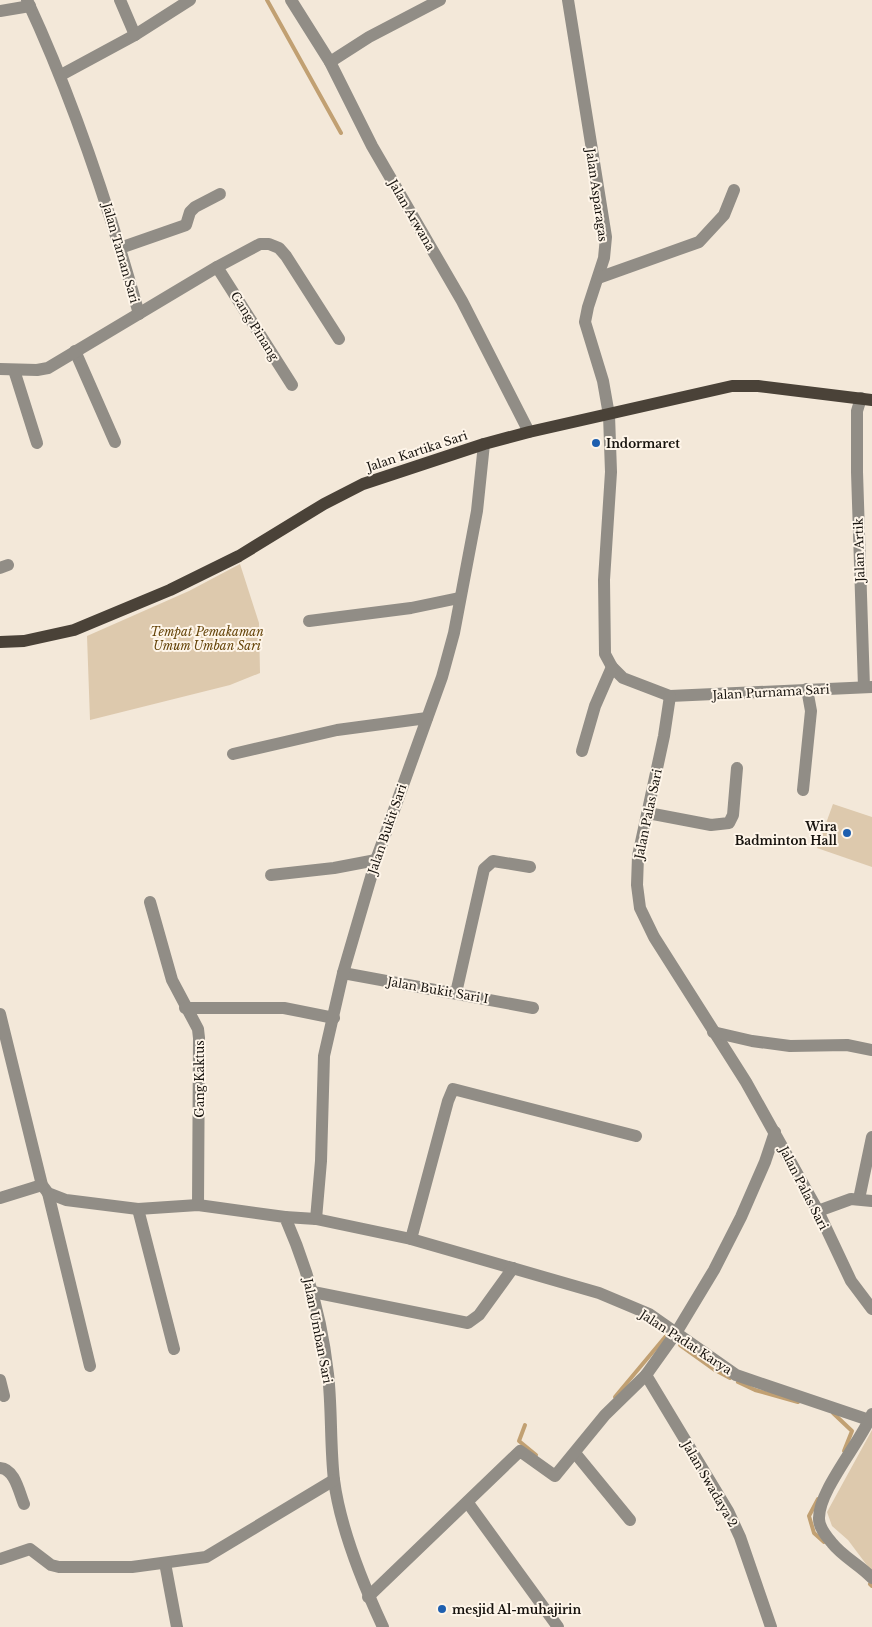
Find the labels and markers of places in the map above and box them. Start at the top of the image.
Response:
place label: Indormaret [606,436,680,451]
marker: Indormaret [590,437,602,449]
place label: Wira Badminton Hall [735,819,838,848]
marker: Wira Badminton Hall [841,827,853,839]
place label: mesjid Al-muhajirin [452,1602,581,1617]
marker: mesjid Al-muhajirin [436,1603,448,1615]

